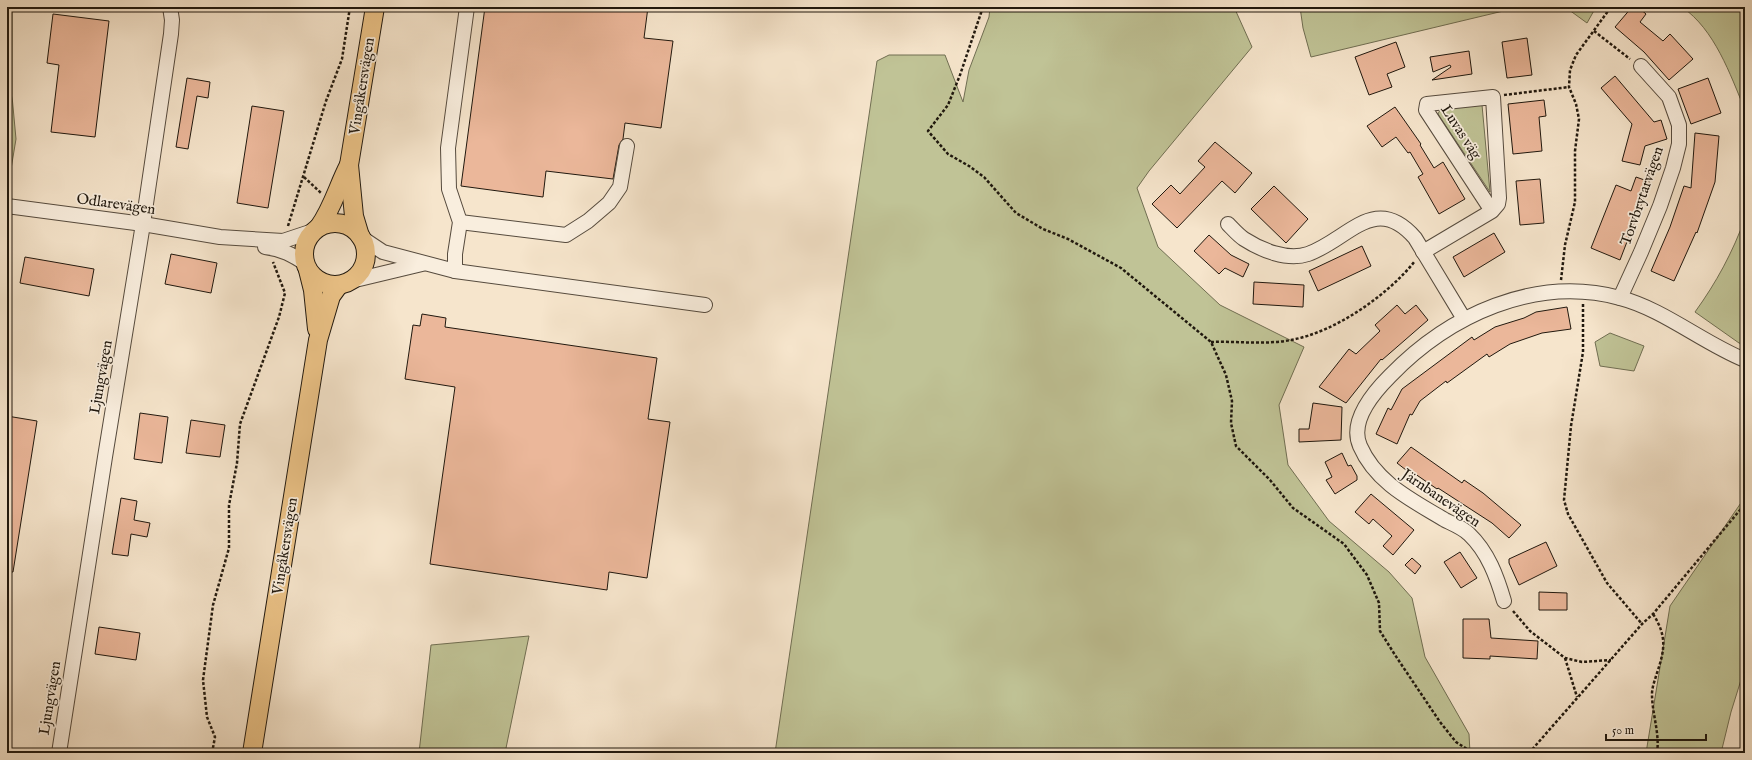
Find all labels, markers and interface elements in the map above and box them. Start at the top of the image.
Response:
street label: Vingåkersvägen [345,36,379,137]
street label: Luvas väg [1436,101,1486,164]
street label: Torvbrytarvägen [1616,144,1668,248]
street label: Odlarevägen [75,189,157,219]
street label: Ljungvägen [85,339,117,415]
street label: Järnbanevägen [1396,464,1484,531]
street label: Vingåkersvägen [268,496,302,597]
street label: Ljungvägen [35,660,65,736]
scale bar [1606,716,1706,742]
text: 50 m [1612,723,1634,738]

